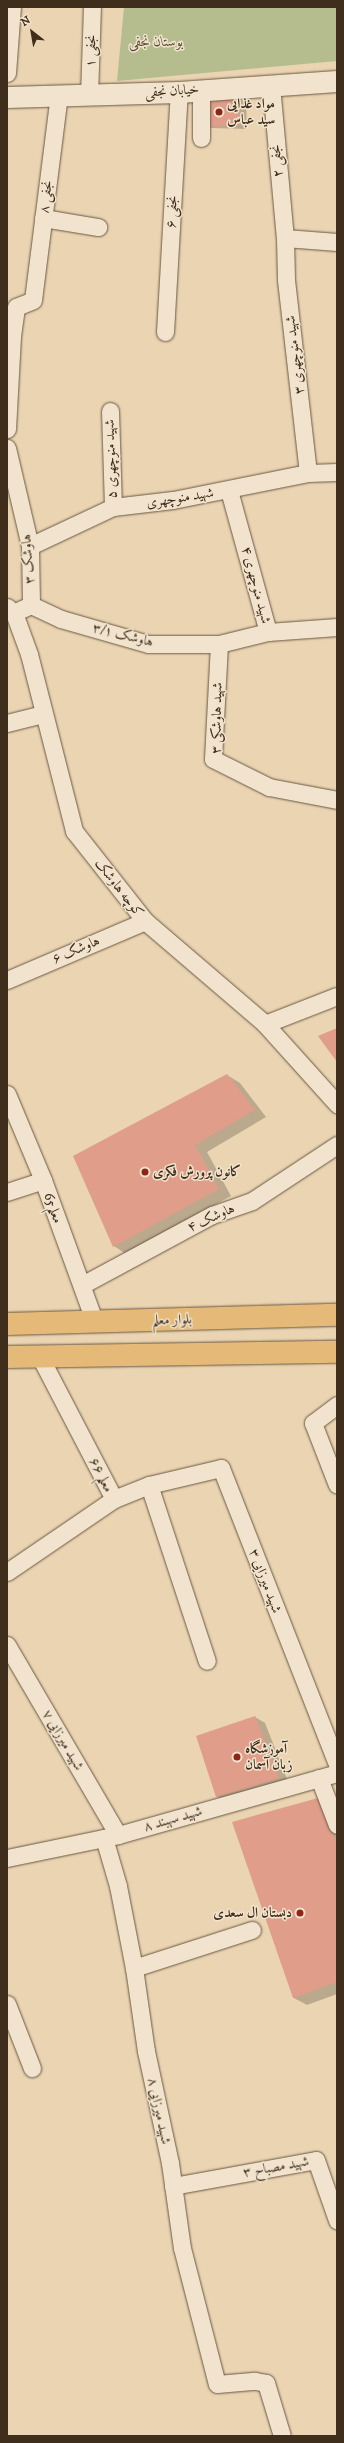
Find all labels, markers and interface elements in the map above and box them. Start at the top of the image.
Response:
north arrow [12,12,52,52]
text: N [18,13,33,30]
street label: نجفی ۱ [82,34,100,68]
park label: بوستان نجفی [129,34,183,50]
street label: خیابان نجفی [144,81,200,101]
place label: مواد غذایی سید عباس [227,96,275,128]
marker: مواد غذایی سید عباس [214,107,224,117]
street label: نجفی ۲ [267,144,287,178]
street label: نجفی ۸ [36,180,56,214]
street label: نجفی ۶ [163,195,181,229]
street label: شهید منوچهری ۳ [282,315,308,395]
street label: شهید منوچهری ۵ [101,419,121,499]
street label: شهید منوچهری [145,484,215,512]
street label: هاوشک ۳ [18,533,38,585]
street label: شهید منوچهری ۴ [238,545,274,625]
street label: هاوشک ۳/۱ [91,619,155,651]
street label: شهید هاوشکی ۳ [208,682,226,754]
street label: کوچه هاوشک [91,855,147,921]
street label: هاوشک ۶ [50,932,102,968]
place label: کانون پرورش فکری [153,1164,241,1180]
marker: کانون پرورش فکری [140,1167,150,1177]
street label: معلم65 [40,1190,66,1226]
street label: هاوشک ۴ [185,1200,237,1236]
street label: بلوار معلم [152,1311,192,1329]
street label: معلم ۶۶ [85,1455,117,1495]
street label: شهید میرزایی ۳ [245,1546,285,1616]
street label: شهید میرزایی ۷ [39,1707,87,1773]
place label: آموزشگاه زبان آسمان [245,1741,293,1774]
marker: آموزشگاه زبان آسمان [232,1752,242,1762]
street label: شهید سهبند ۸ [142,1803,204,1835]
place label: دبستان ال سعدی [213,1905,292,1921]
marker: دبستان ال سعدی [295,1908,305,1918]
street label: شهید میرزایی ۸ [144,2076,174,2146]
street label: شهید مصباح ۳ [242,2153,310,2181]

